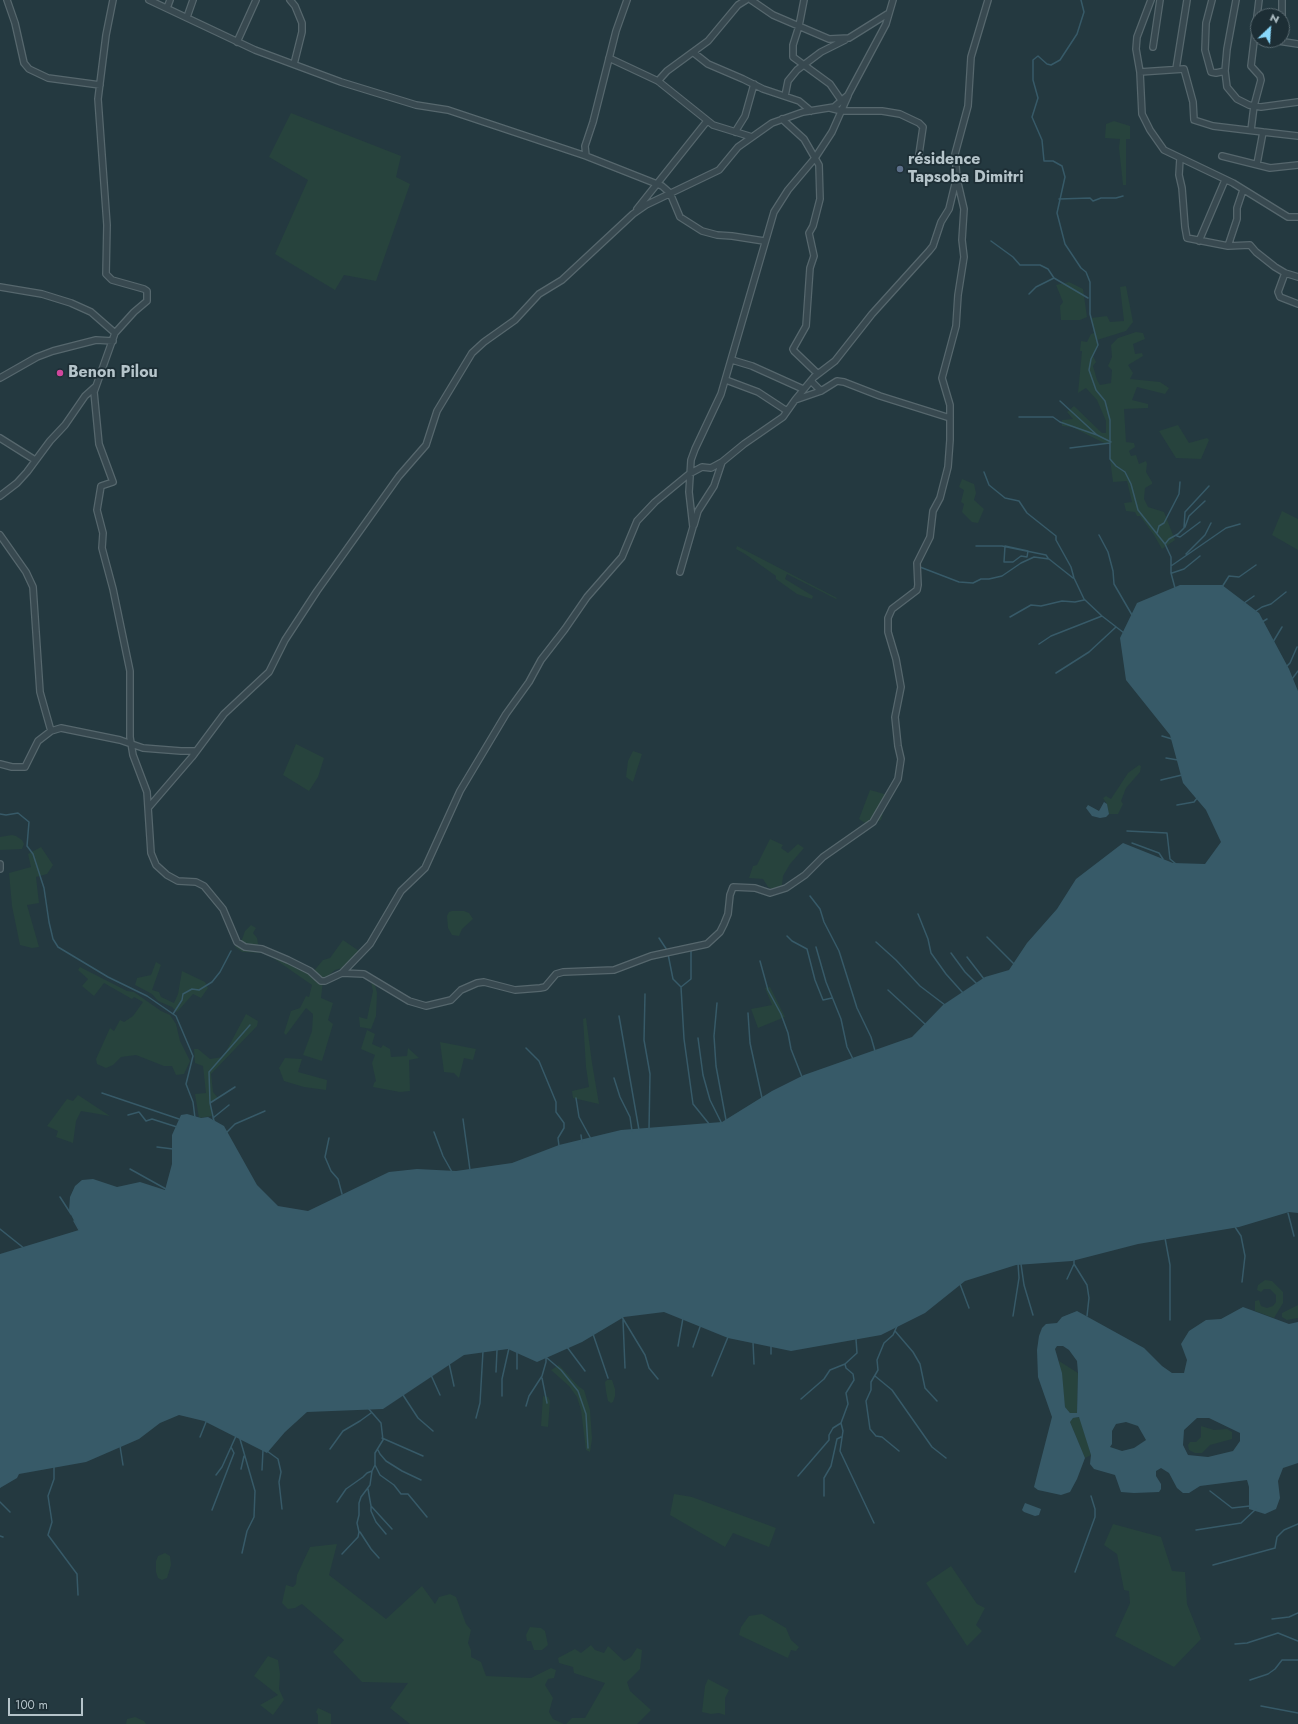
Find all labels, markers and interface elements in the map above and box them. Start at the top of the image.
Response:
north arrow [1250,8,1290,48]
text: N [1267,9,1282,27]
place label: résidence Tapsoba Dimitri [908,150,1024,188]
marker: résidence Tapsoba Dimitri [895,164,905,174]
place label: Benon Pilou [68,363,158,383]
marker: Benon Pilou [55,368,65,378]
scale bar [10,1690,85,1716]
text: 100 m [15,1696,48,1714]

